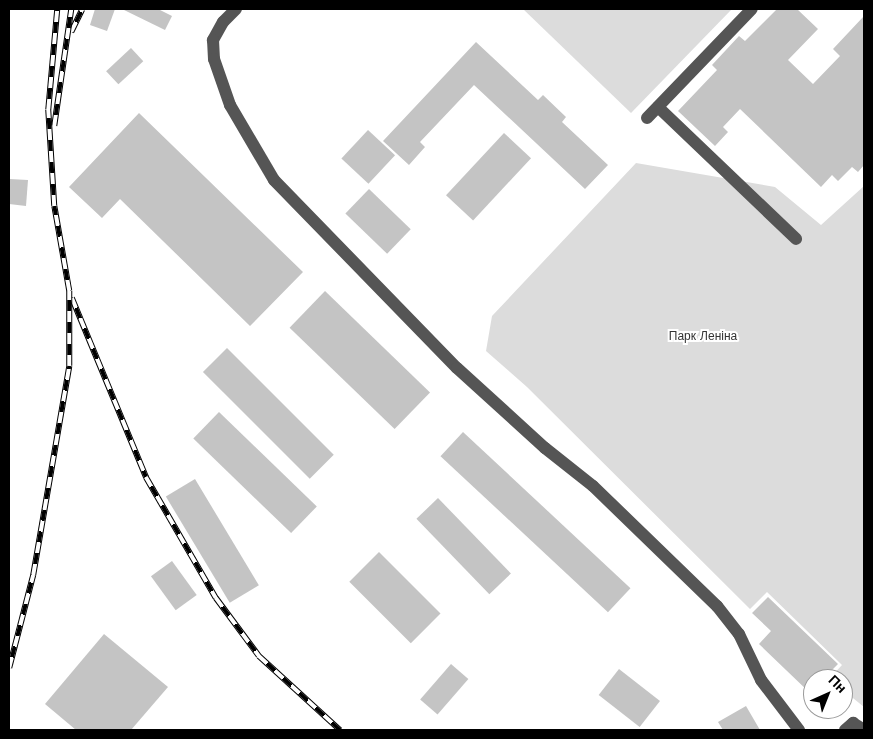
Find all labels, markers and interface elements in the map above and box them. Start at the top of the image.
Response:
park label: Парк Леніна [669,330,737,344]
north arrow [803,669,853,719]
text: Пн [826,672,850,696]

